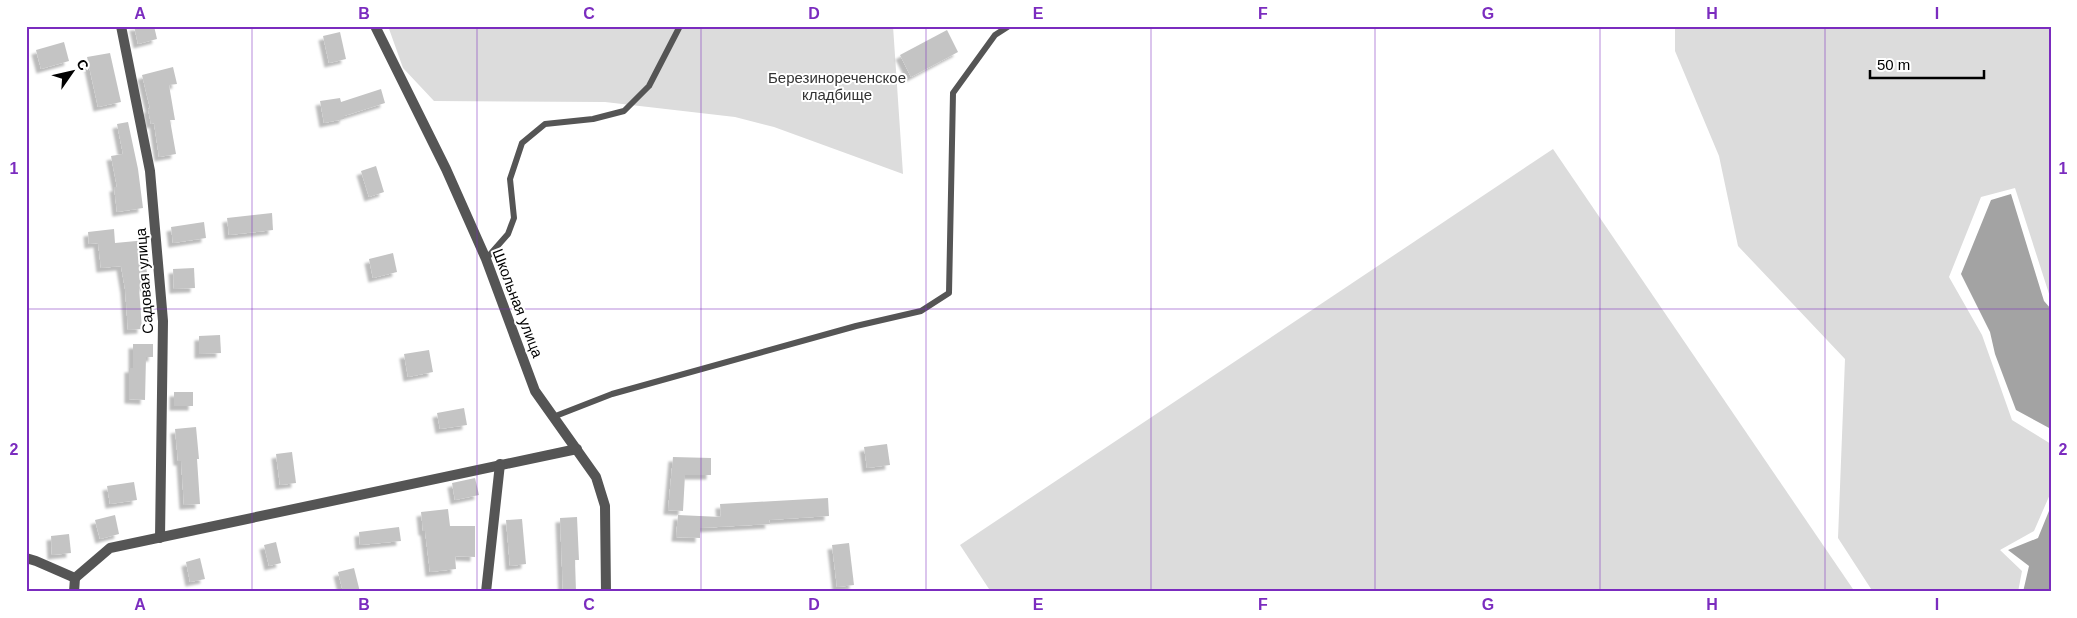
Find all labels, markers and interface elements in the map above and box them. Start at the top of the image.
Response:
text: A [134,5,146,22]
text: B [358,5,370,22]
text: C [583,5,595,22]
text: D [808,5,820,22]
text: E [1033,5,1044,22]
text: F [1258,5,1268,22]
text: G [1482,5,1494,22]
text: H [1706,5,1718,22]
text: I [1935,5,1939,22]
north arrow [48,48,98,98]
scale bar [1870,48,1983,80]
text: С [73,56,92,73]
text: 50 m [1877,56,1910,73]
park label: Березинореченское кладбище [768,69,906,103]
text: 1 [10,160,19,177]
text: 1 [2059,160,2068,177]
street label: Садовая улица [132,227,156,335]
street label: Школьная улица [489,246,547,360]
text: 2 [10,441,19,458]
text: 2 [2059,441,2068,458]
text: A [134,596,146,613]
text: B [358,596,370,613]
text: C [583,596,595,613]
text: D [808,596,820,613]
text: E [1033,596,1044,613]
text: F [1258,596,1268,613]
text: G [1482,596,1494,613]
text: H [1706,596,1718,613]
text: I [1935,596,1939,613]

